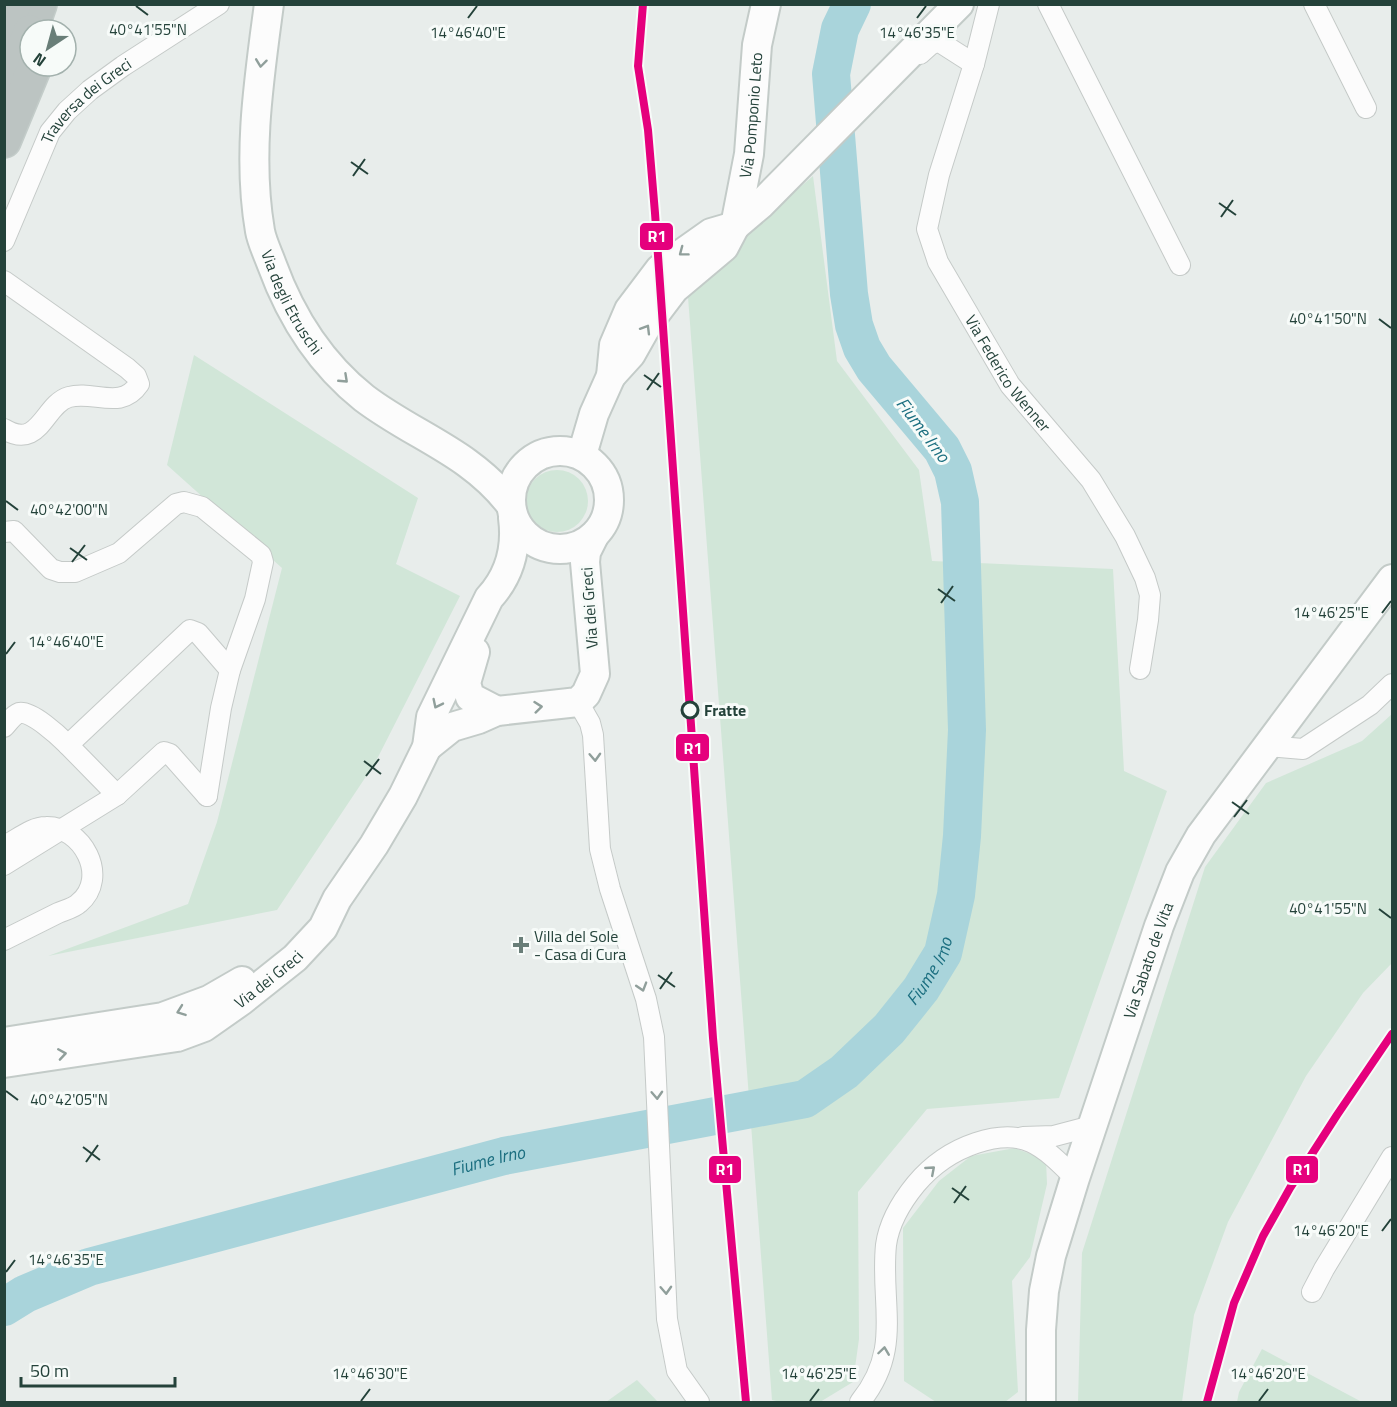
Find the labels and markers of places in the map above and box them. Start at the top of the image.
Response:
place label: Fratte [704,698,746,722]
marker: Fratte [681,701,699,719]
place label: Villa del Sole - Casa di Cura [534,924,626,966]
marker: Villa del Sole - Casa di Cura [512,936,530,954]

